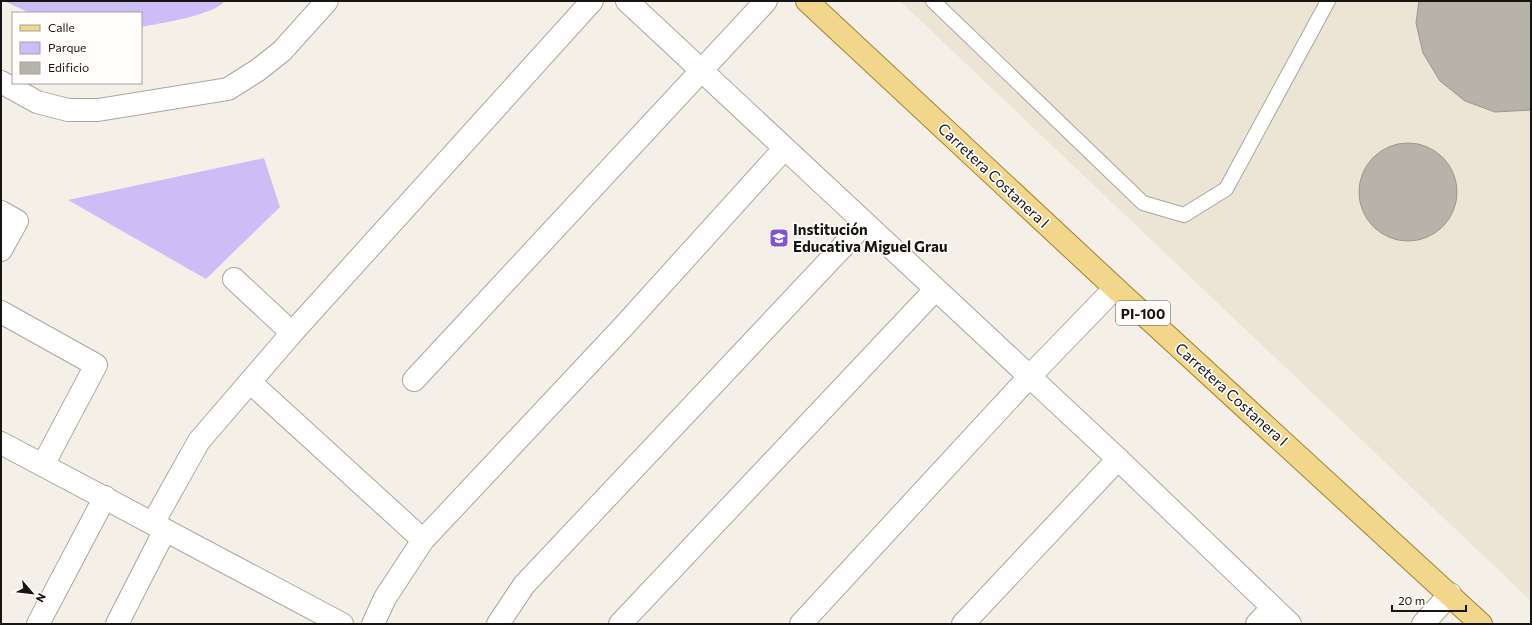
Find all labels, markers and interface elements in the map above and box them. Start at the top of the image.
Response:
legend [12,12,142,84]
text: Calle [48,20,75,34]
text: Parque [48,40,86,54]
text: Edificio [48,60,89,74]
street label: Carretera Costanera I [935,119,1053,231]
place label: Institución Educativa Miguel Grau [793,220,947,255]
school or university icon: Institución Educativa Miguel Grau [768,227,790,249]
road number: PI-100 [1116,301,1170,325]
street label: Carretera Costanera I [1172,339,1292,449]
north arrow [12,573,52,613]
scale bar [1392,587,1466,613]
text: N [34,591,49,605]
text: 20 m [1398,593,1425,607]

